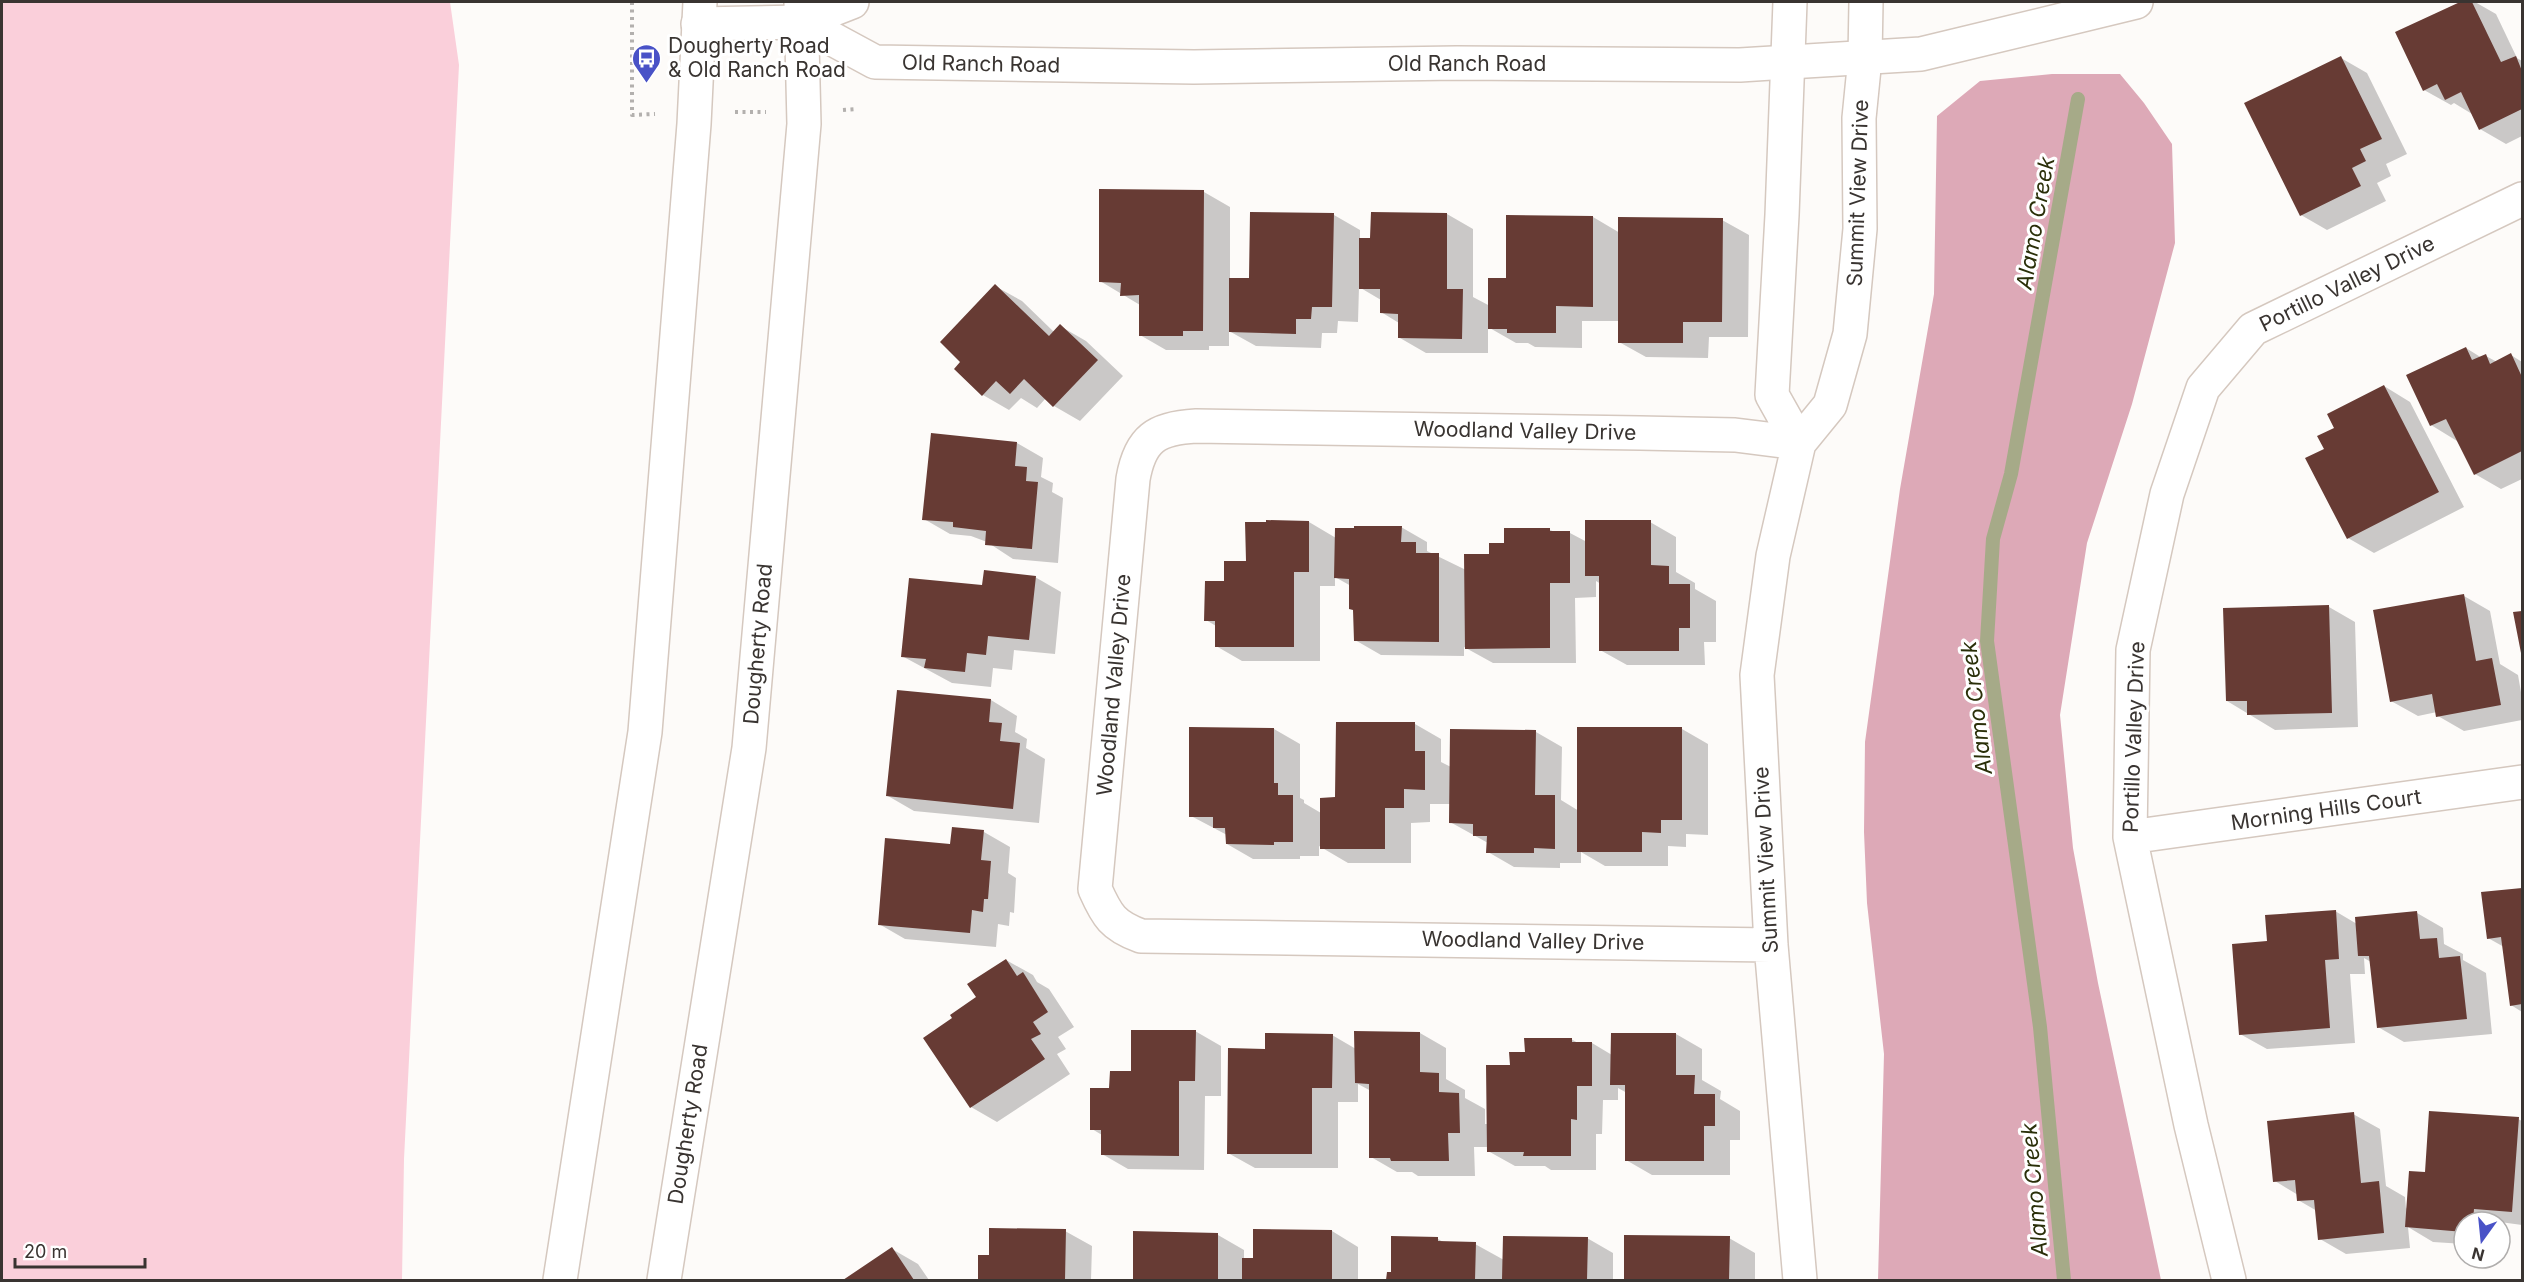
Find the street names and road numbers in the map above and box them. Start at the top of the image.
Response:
street label: Old Ranch Road [902,50,1060,77]
street label: Old Ranch Road [1388,51,1546,76]
street label: Summit View Drive [1842,99,1873,287]
street label: Portillo Valley Drive [2255,230,2438,337]
street label: Woodland Valley Drive [1413,416,1637,445]
street label: Dougherty Road [738,562,777,726]
street label: Woodland Valley Drive [1091,573,1136,797]
street label: Portillo Valley Drive [2118,641,2149,833]
street label: Summit View Drive [1748,766,1783,954]
street label: Morning Hills Court [2229,784,2423,835]
street label: Woodland Valley Drive [1421,926,1645,955]
street label: Dougherty Road [663,1042,712,1206]

